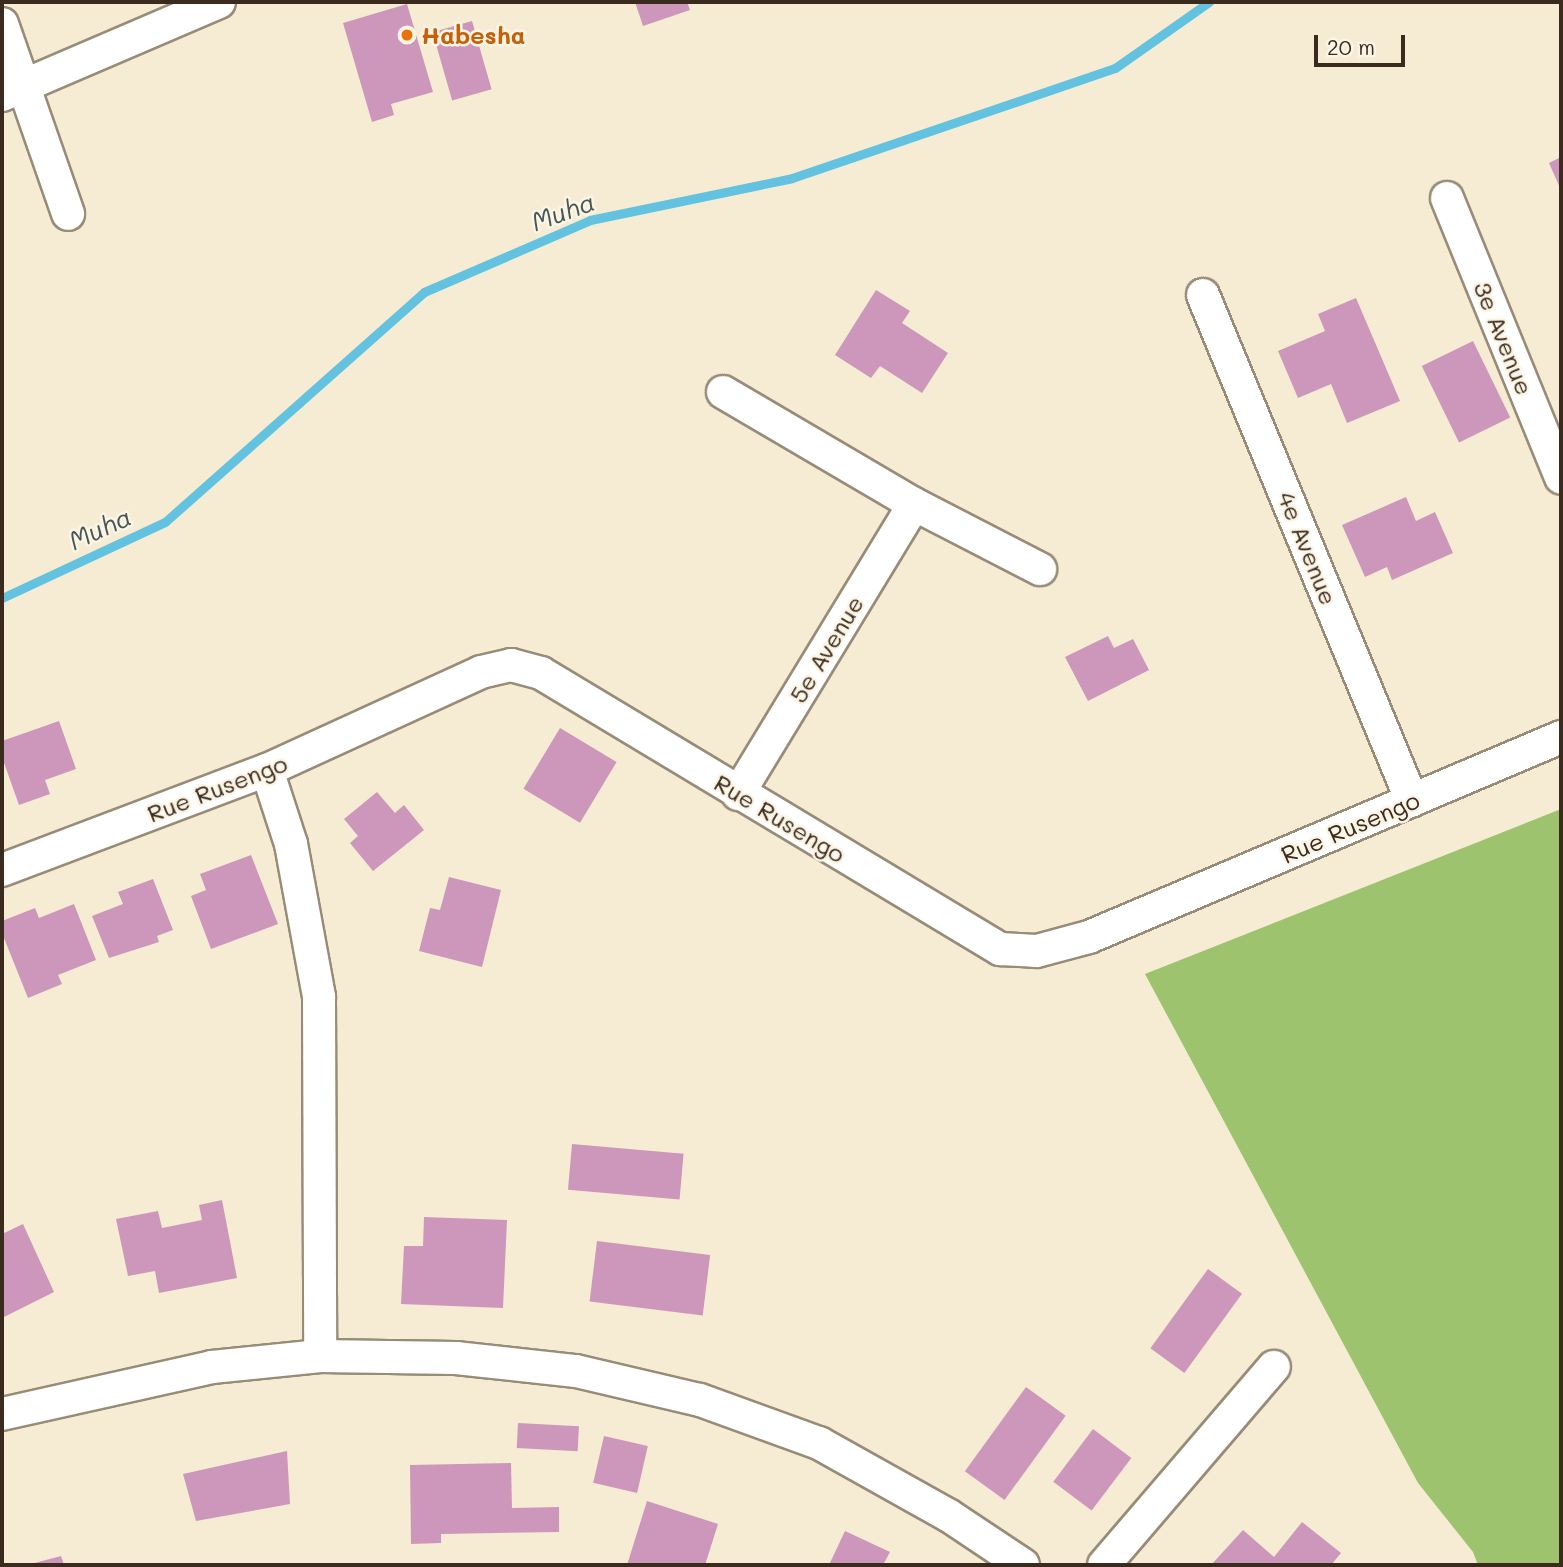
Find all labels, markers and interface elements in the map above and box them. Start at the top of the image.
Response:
place label: Habesha [421,21,525,49]
scale bar [1318,21,1409,65]
marker: Habesha [399,27,415,43]
text: 20 m [1327,33,1375,60]
water label: Muha [527,186,599,238]
street label: 3e Avenue [1468,277,1540,399]
street label: 4e Avenue [1272,487,1344,609]
water label: Muha [64,501,136,557]
street label: 5e Avenue [783,590,869,708]
street label: Rue Rusengo [143,748,291,828]
street label: Rue Rusengo [709,768,851,868]
street label: Rue Rusengo [1276,785,1424,869]

